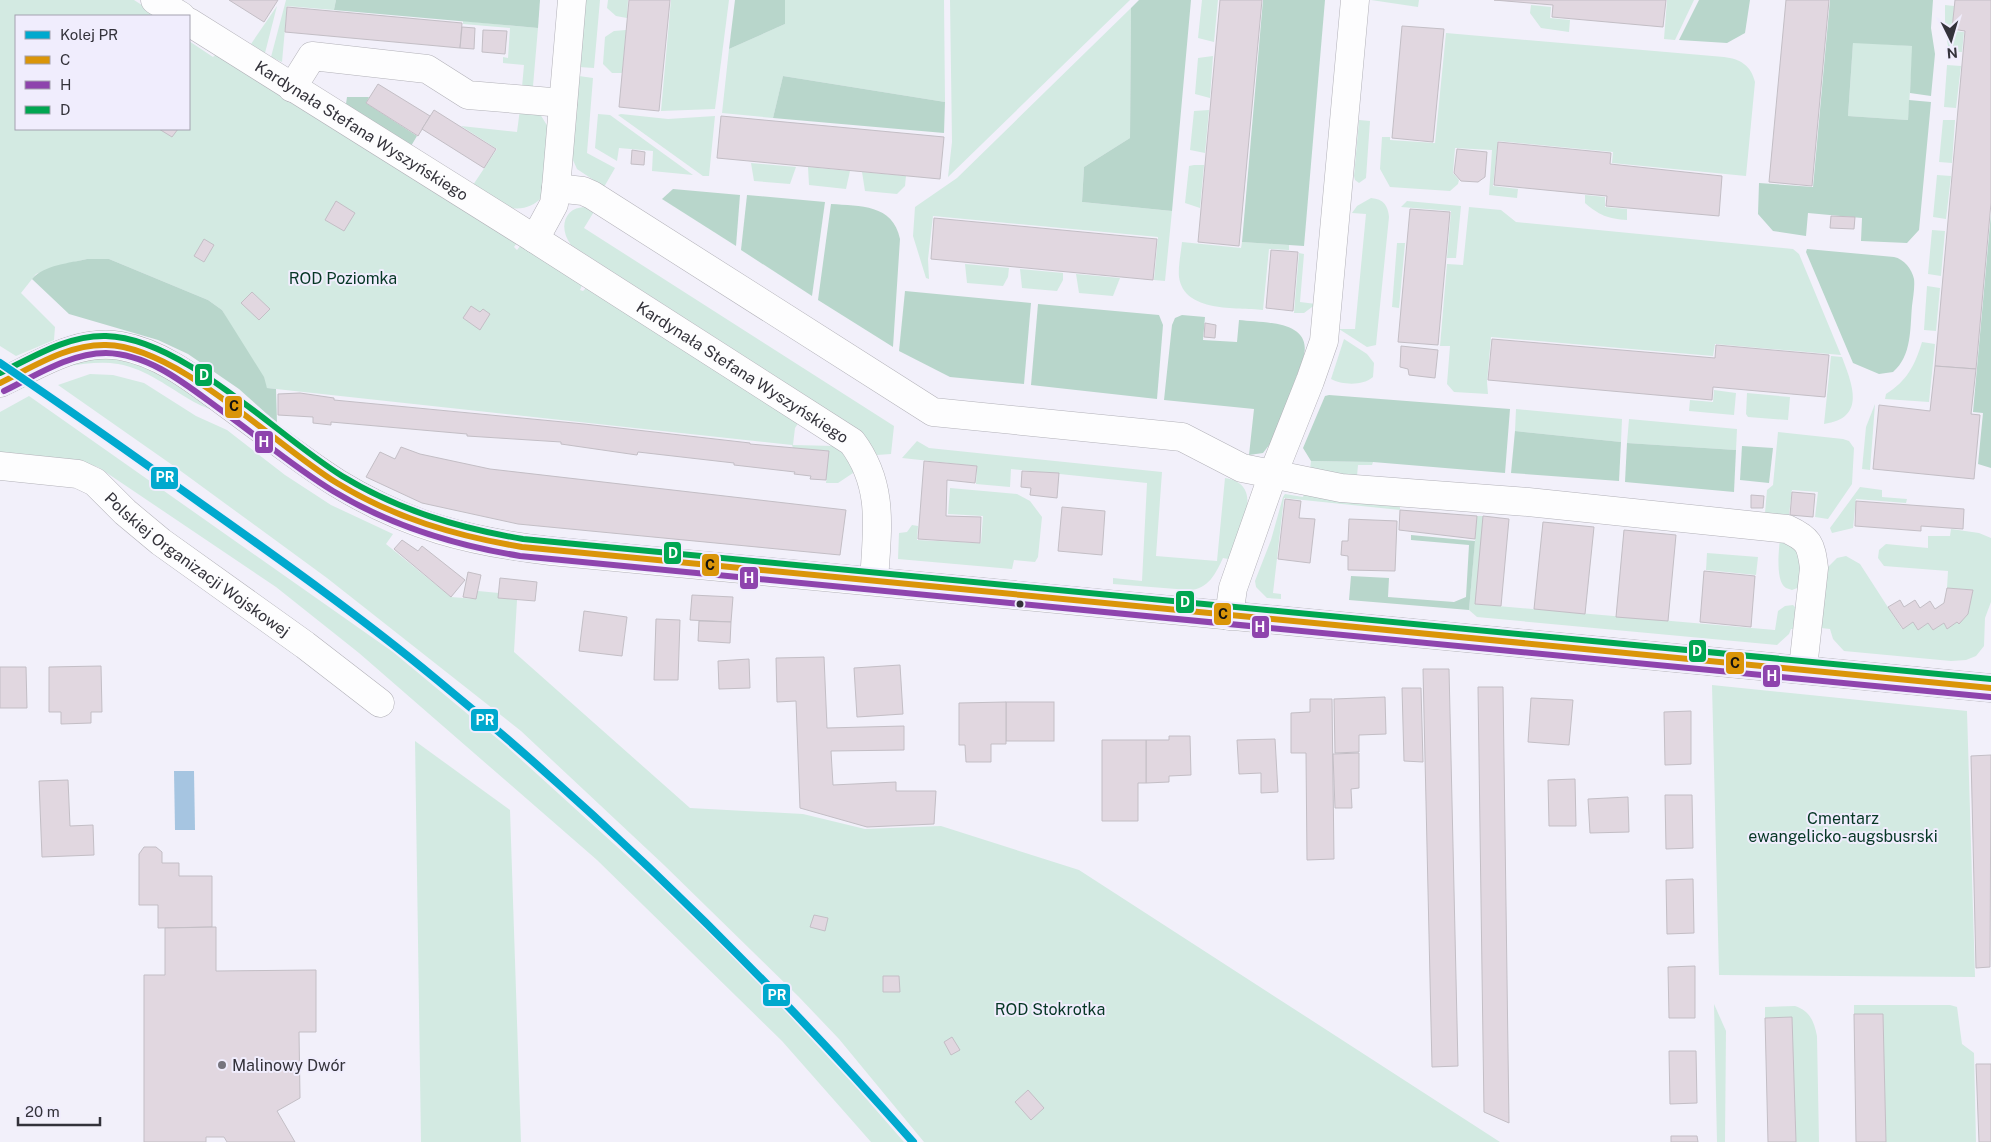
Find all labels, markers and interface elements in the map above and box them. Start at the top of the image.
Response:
legend [15,15,190,130]
north arrow [1926,15,1976,65]
text: Kolej PR [60,26,118,43]
text: N [1946,45,1958,61]
text: C [60,51,70,68]
street label: Kardynała Stefana Wyszyńskiego [252,56,472,204]
text: H [60,76,72,93]
text: D [60,101,70,118]
park label: ROD Poziomka [289,269,397,288]
street label: Kardynała Stefana Wyszyńskiego [633,297,852,447]
line badge: D [194,363,213,387]
text: D [199,367,209,383]
line badge: C [224,395,243,419]
text: C [229,398,239,414]
line badge: H [254,430,274,454]
text: H [259,434,269,450]
line badge: PR [150,466,179,490]
text: PR [156,469,174,485]
street label: Polskiej Organizacji Wojskowej [101,488,294,641]
line badge: D [663,541,682,565]
text: D [668,545,678,561]
line badge: C [701,553,720,577]
text: C [705,557,715,573]
line badge: H [739,566,759,590]
text: H [744,570,754,586]
line badge: D [1175,590,1195,614]
text: D [1180,594,1190,610]
unlabelled marker [1015,599,1025,609]
line badge: C [1213,602,1232,626]
text: C [1218,606,1228,622]
line badge: H [1251,615,1270,639]
text: H [1255,619,1265,635]
line badge: D [1688,639,1707,663]
text: D [1692,643,1702,659]
line badge: C [1725,651,1745,675]
text: C [1730,655,1740,671]
line badge: H [1762,664,1781,688]
text: H [1767,668,1777,684]
line badge: PR [470,708,499,732]
text: PR [476,712,494,728]
park label: Cmentarz ewangelicko-augsbusrski [1748,809,1938,846]
line badge: PR [762,983,791,1007]
text: PR [768,987,786,1003]
park label: ROD Stokrotka [995,1000,1105,1019]
place label: Malinowy Dwór [232,1056,346,1075]
marker: Malinowy Dwór [216,1059,228,1071]
scale bar [18,1094,100,1126]
text: 20 m [25,1103,60,1120]

